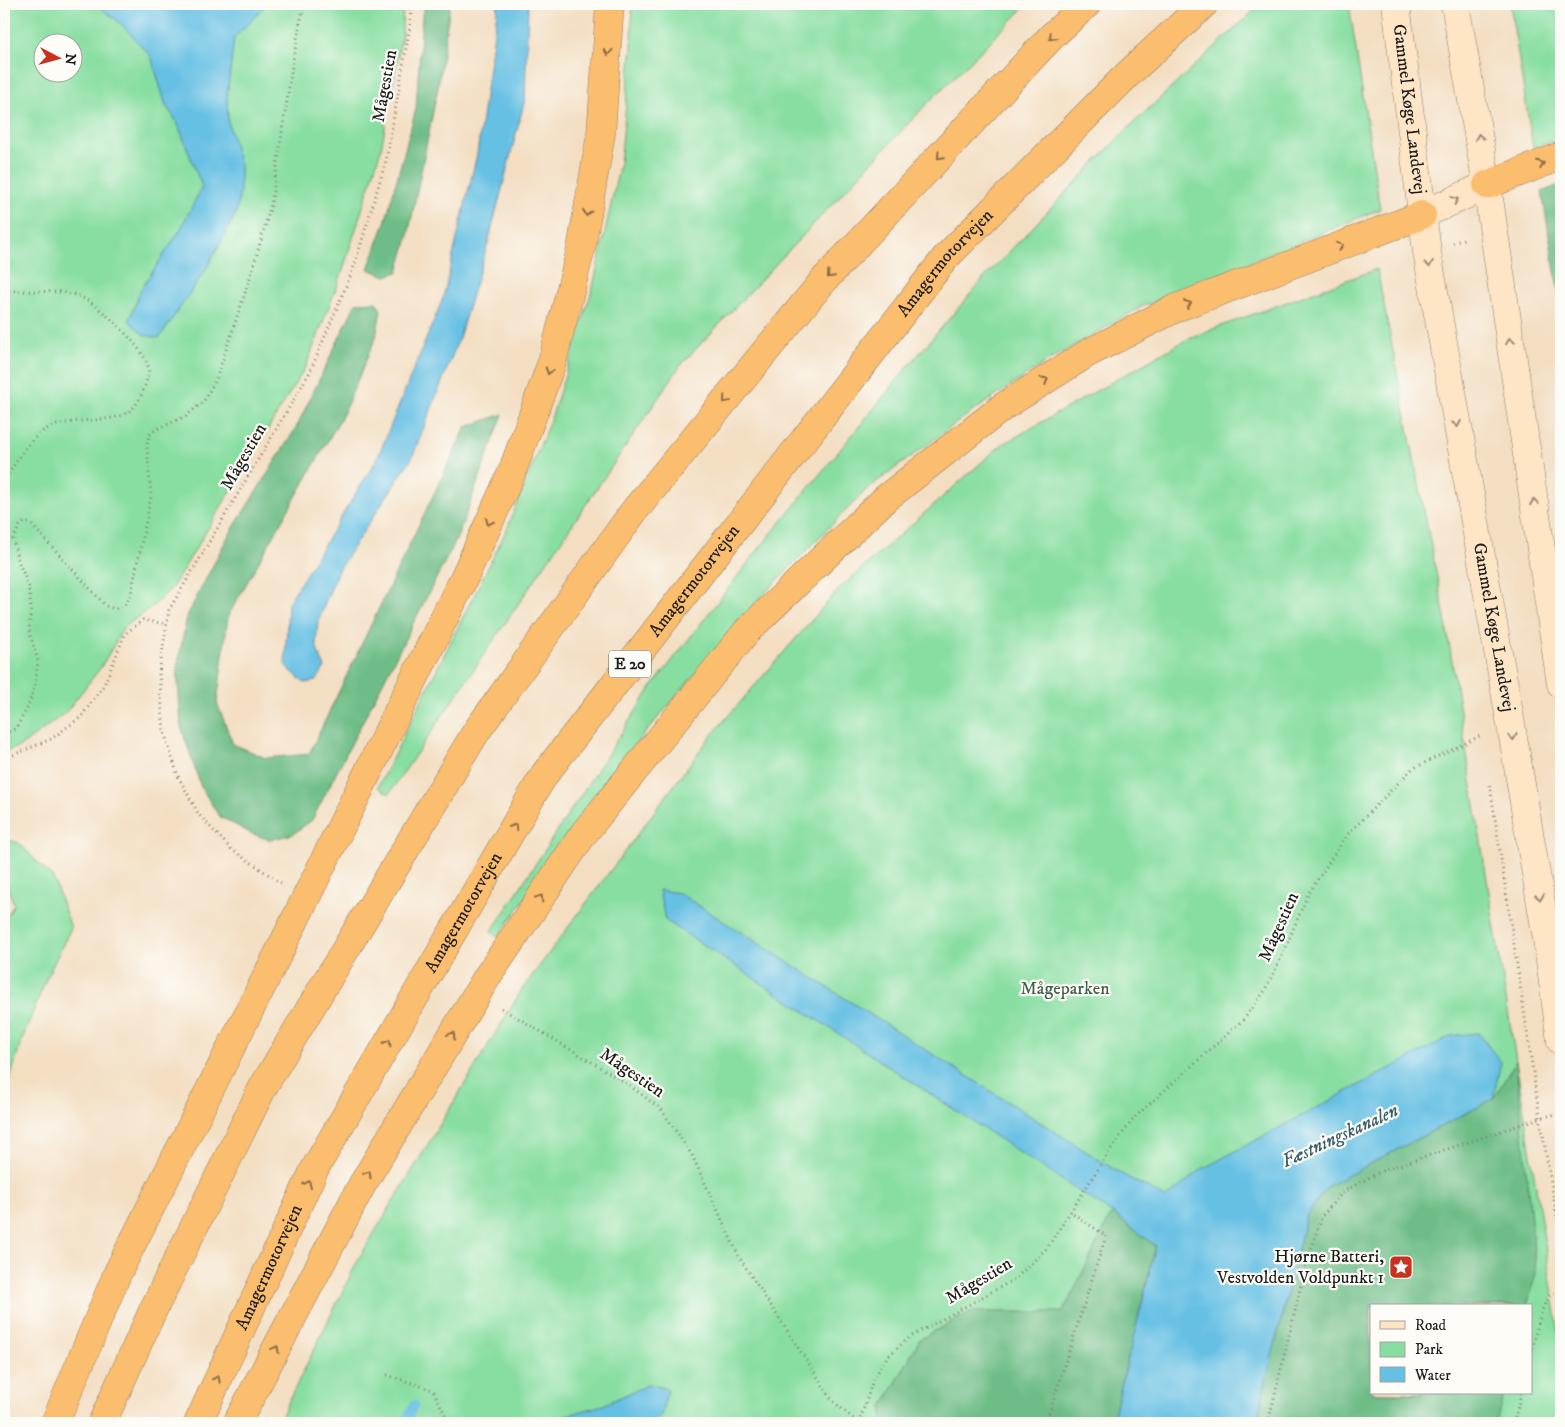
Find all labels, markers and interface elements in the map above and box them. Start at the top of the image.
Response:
street label: Gammel Køge Landevej [1388,23,1431,196]
one-way arrow [1048,31,1057,40]
north arrow [32,32,82,82]
street label: Mågestien [368,47,402,124]
one-way arrow [602,49,613,57]
text: N [60,53,79,66]
one-way arrow [1474,132,1484,141]
one-way arrow [937,150,946,159]
one-way arrow [1536,160,1544,170]
one-way arrow [1449,196,1458,206]
street label: Amagermotorvejen [893,204,998,321]
one-way arrow [583,209,593,218]
one-way arrow [1335,241,1344,252]
one-way arrow [1423,259,1433,268]
one-way arrow [827,269,836,278]
one-way arrow [1183,299,1192,310]
one-way arrow [1505,337,1515,346]
one-way arrow [545,366,555,375]
one-way arrow [1039,377,1049,386]
one-way arrow [722,394,731,403]
street label: Mågestien [216,419,272,494]
one-way arrow [1452,419,1462,428]
one-way arrow [1529,498,1540,506]
one-way arrow [485,517,496,526]
street label: Amagermotorvejen [644,520,745,641]
street label: Gammel Køge Landevej [1468,541,1520,714]
road number: E 20 [609,651,651,678]
one-way arrow [1507,732,1517,741]
one-way arrow [508,823,518,832]
street label: Amagermotorvejen [420,848,508,977]
street label: Mågestien [1254,888,1304,965]
one-way arrow [1534,893,1544,901]
one-way arrow [533,895,543,904]
park label: Mågeparken [1020,978,1110,1000]
one-way arrow [445,1032,455,1041]
one-way arrow [382,1039,392,1048]
street label: Mågestien [595,1043,669,1103]
water label: Fæstningskanalen [1278,1099,1402,1173]
one-way arrow [361,1171,371,1180]
one-way arrow [301,1180,312,1189]
street label: Amagermotorvejen [231,1201,308,1334]
place label: Hjørne Batteri, Vestvolden Voldpunkt 1 [1216,1246,1384,1289]
street label: Mågestien [942,1252,1017,1309]
place icon: Hjørne Batteri, Vestvolden Voldpunkt 1 [1388,1254,1414,1280]
legend [1370,1304,1532,1394]
text: Road [1415,1316,1447,1335]
text: Park [1415,1340,1444,1359]
one-way arrow [270,1345,280,1354]
text: Water [1414,1366,1451,1385]
one-way arrow [211,1375,221,1384]

